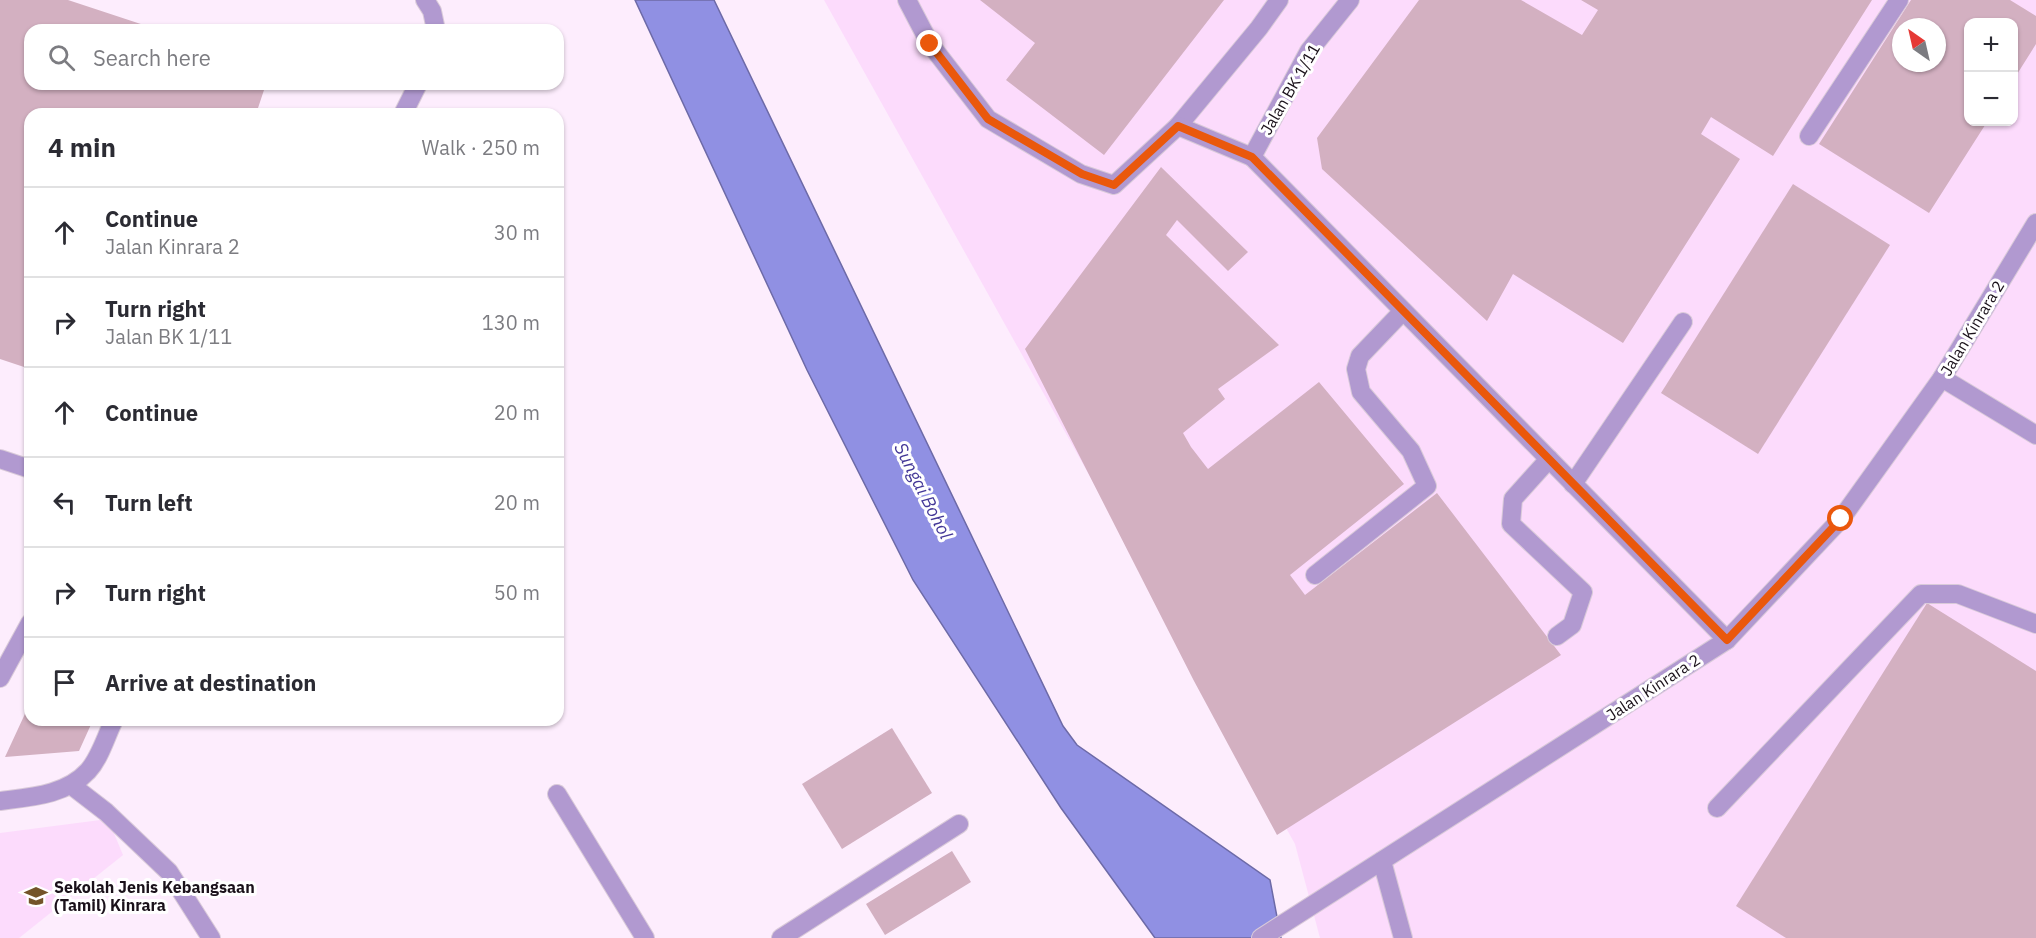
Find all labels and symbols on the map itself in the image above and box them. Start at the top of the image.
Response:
north arrow [1892,18,1946,72]
route end [916,30,942,56]
street label: Jalan BK 1/11 [1256,40,1324,138]
street label: Jalan Kinrara 2 [1936,277,2008,379]
water label: Sungai Bohol [889,439,958,543]
route start [1827,505,1853,531]
street label: Jalan Kinrara 2 [1602,649,1704,725]
place label: Sekolah Jenis Kebangsaan (Tamil) Kinrara [54,877,255,915]
school or university icon: Sekolah Jenis Kebangsaan (Tamil) Kinrara [23,883,49,909]

